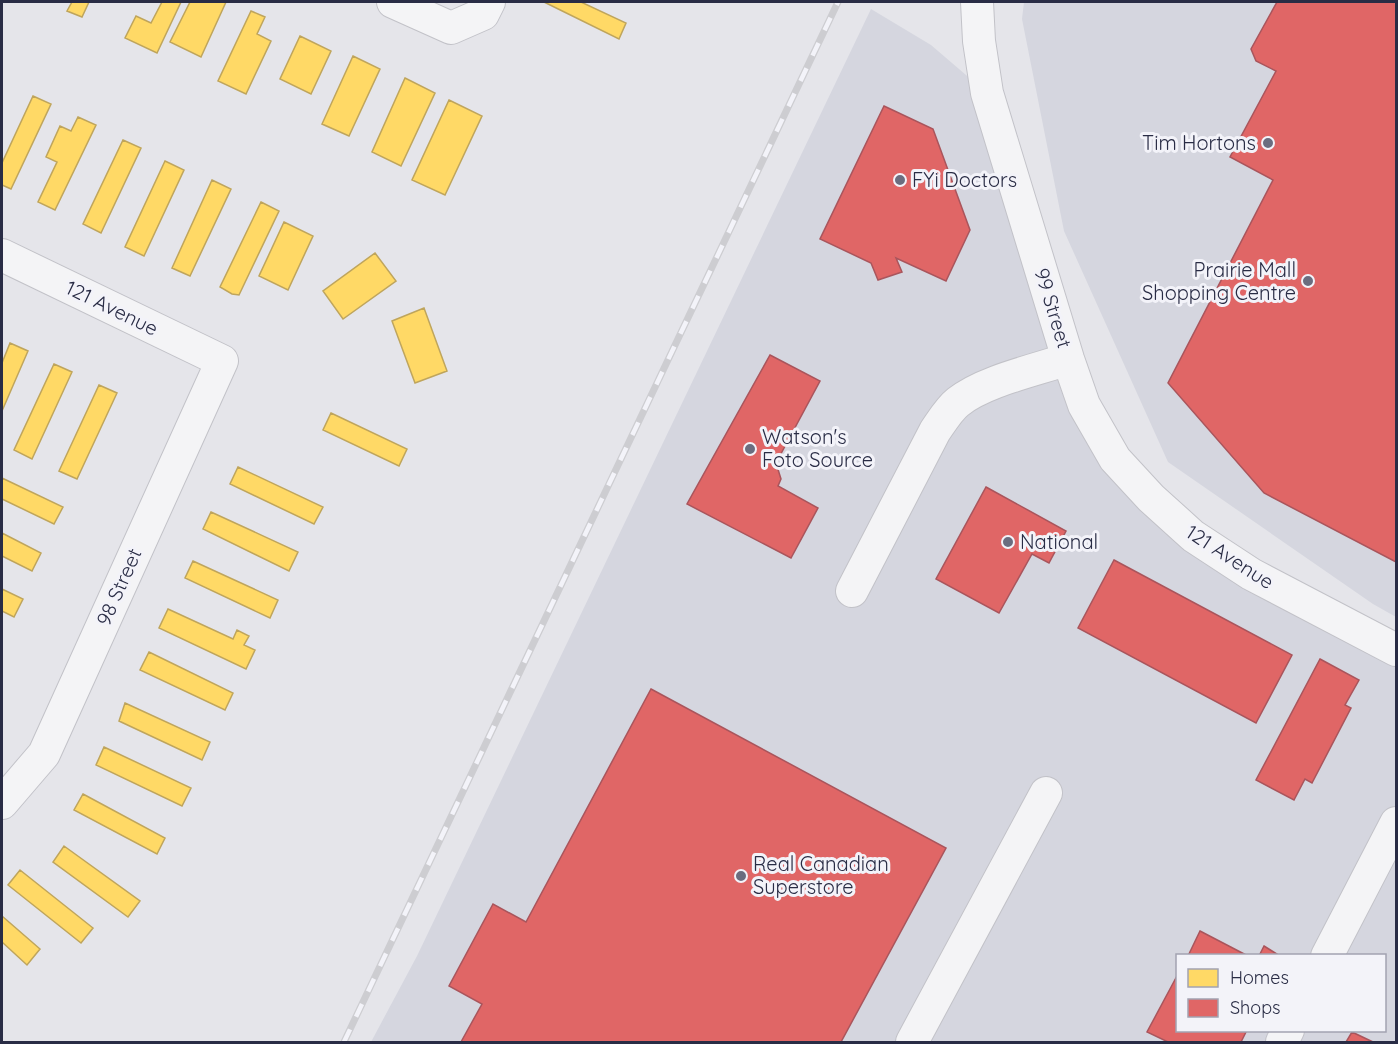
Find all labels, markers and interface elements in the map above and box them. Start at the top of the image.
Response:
place label: Tim Hortons [1142,130,1256,155]
marker: Tim Hortons [1261,136,1275,150]
place label: FYi Doctors [912,167,1017,192]
marker: FYi Doctors [893,173,907,187]
place label: Prairie Mall Shopping Centre [1142,257,1296,305]
street label: 99 Street [1029,265,1078,351]
street label: 121 Avenue [62,274,163,341]
marker: Prairie Mall Shopping Centre [1301,274,1315,288]
place label: Watson's Foto Source [762,424,873,472]
marker: Watson's Foto Source [743,442,757,456]
street label: 121 Avenue [1182,519,1279,594]
place label: National [1020,529,1098,554]
marker: National [1001,535,1015,549]
street label: 98 Street [90,544,147,629]
place label: Real Canadian Superstore [753,851,889,899]
marker: Real Canadian Superstore [734,869,748,883]
legend [1176,954,1386,1032]
text: Homes [1230,966,1289,989]
text: Shops [1230,996,1281,1019]

